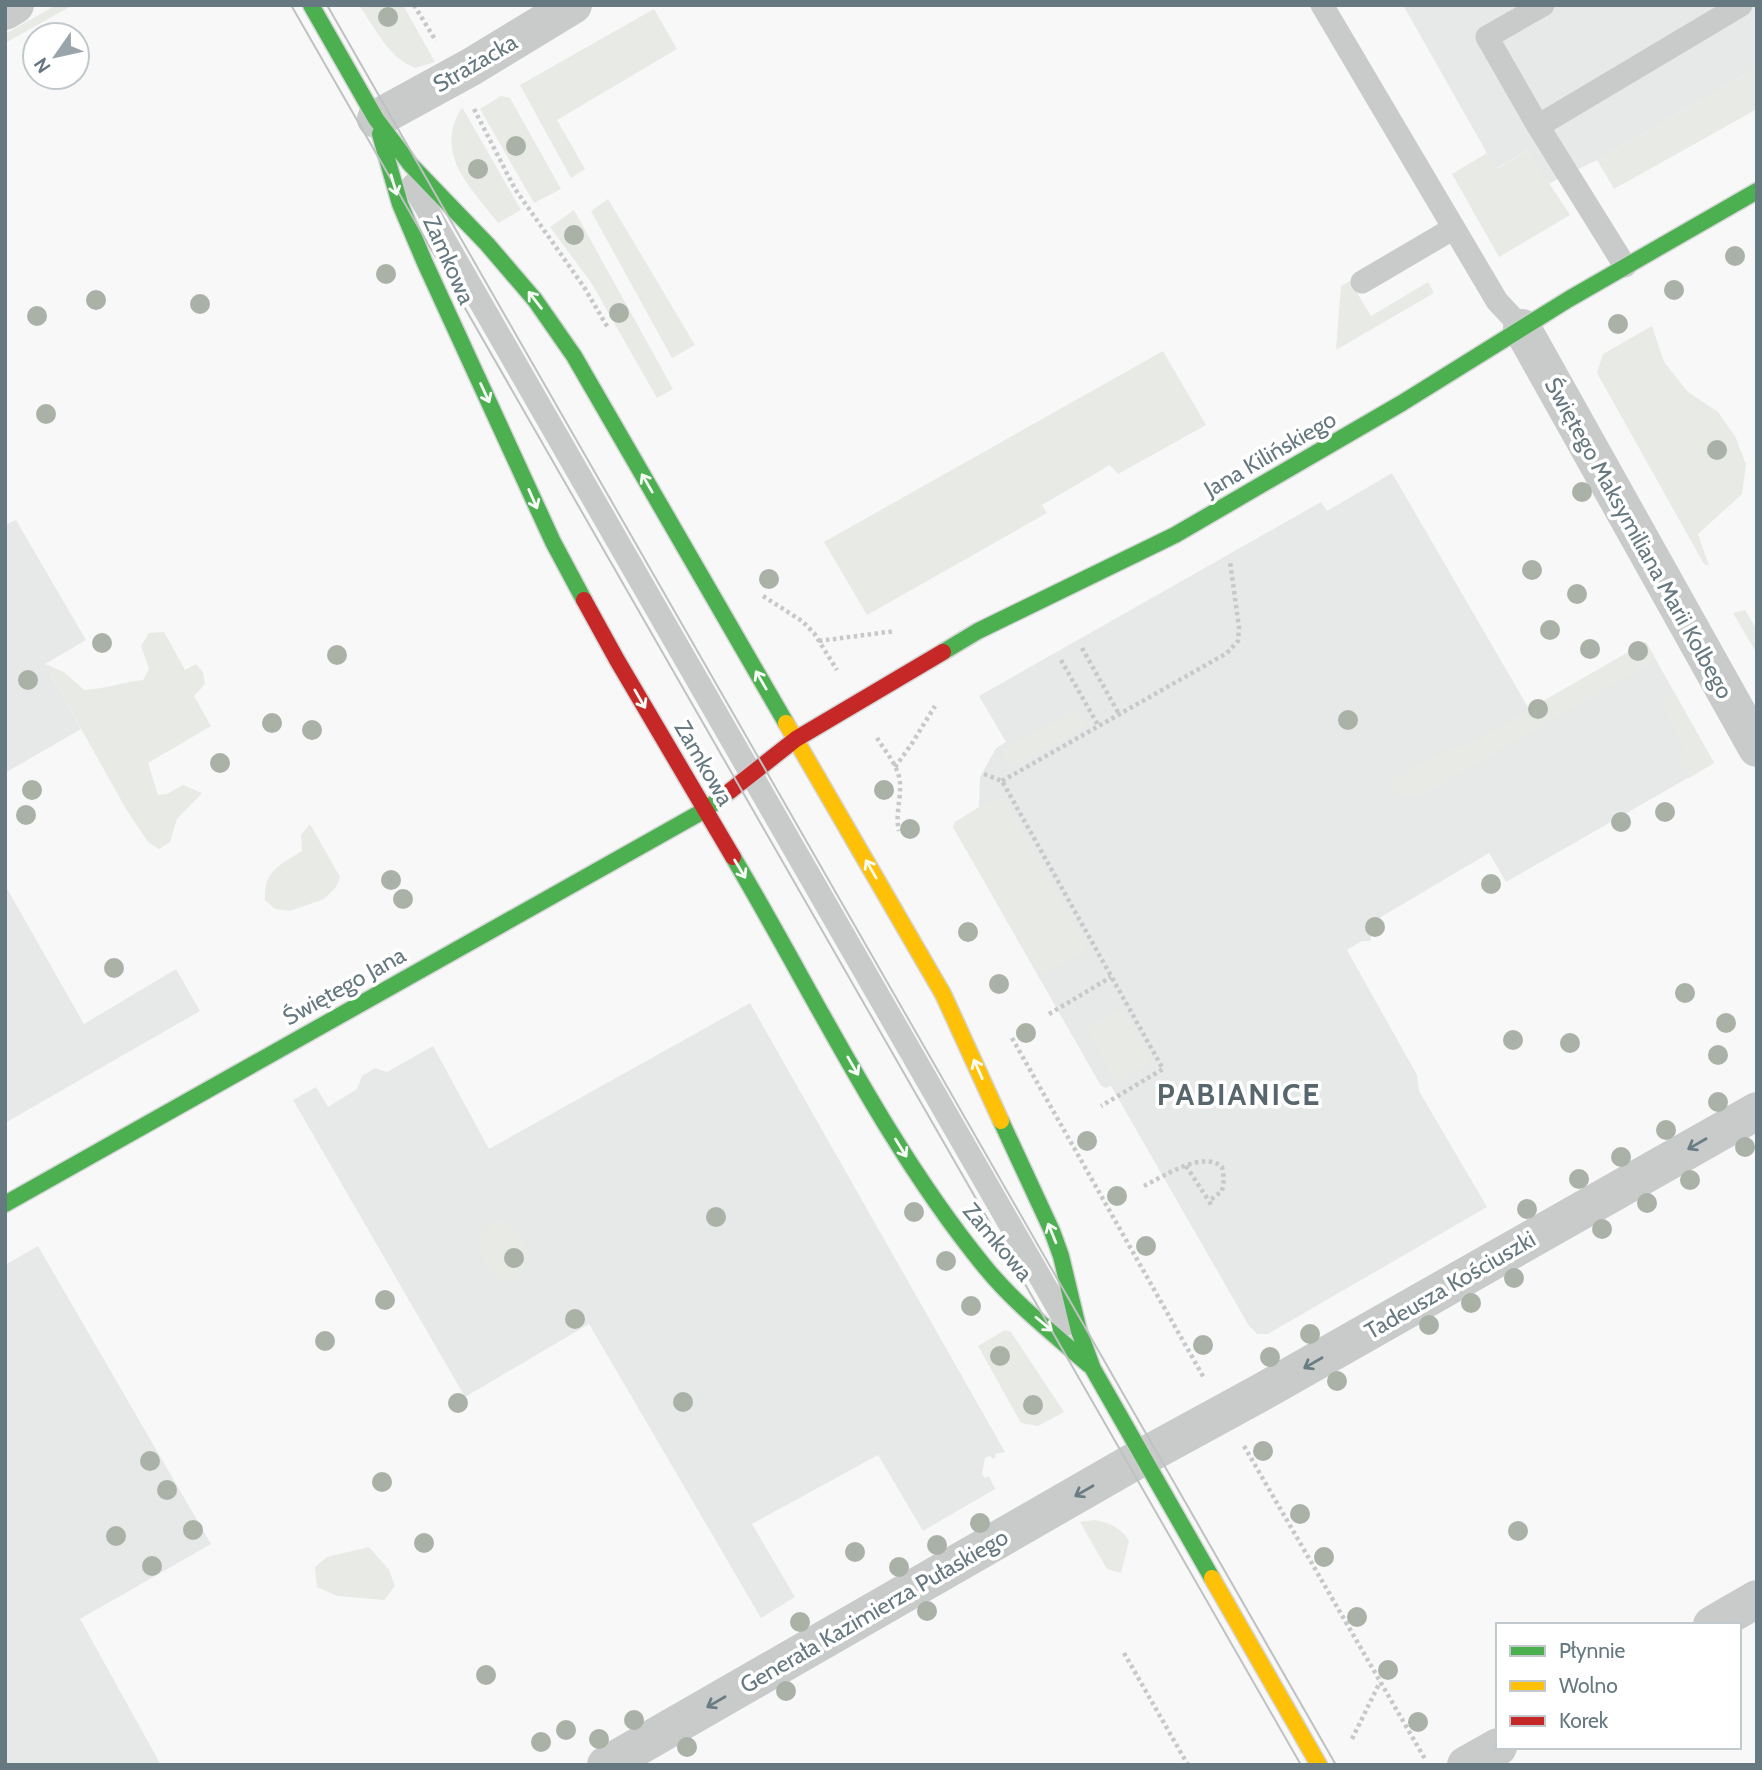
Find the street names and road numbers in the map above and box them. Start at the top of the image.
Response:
street label: Strażacka [428,28,522,98]
street label: Zamkowa [417,212,481,308]
street label: Świętego Maksymiliana Marii Kolbego [1539,373,1739,703]
street label: Jana Kilińskiego [1198,405,1341,504]
street label: Zamkowa [668,715,740,811]
street label: Świętego Jana [278,941,410,1031]
street label: Zamkowa [957,1197,1039,1287]
street label: Tadeusza Kościuszki [1360,1225,1540,1345]
street label: Generała Kazimierza Pułaskiego [735,1523,1013,1699]

